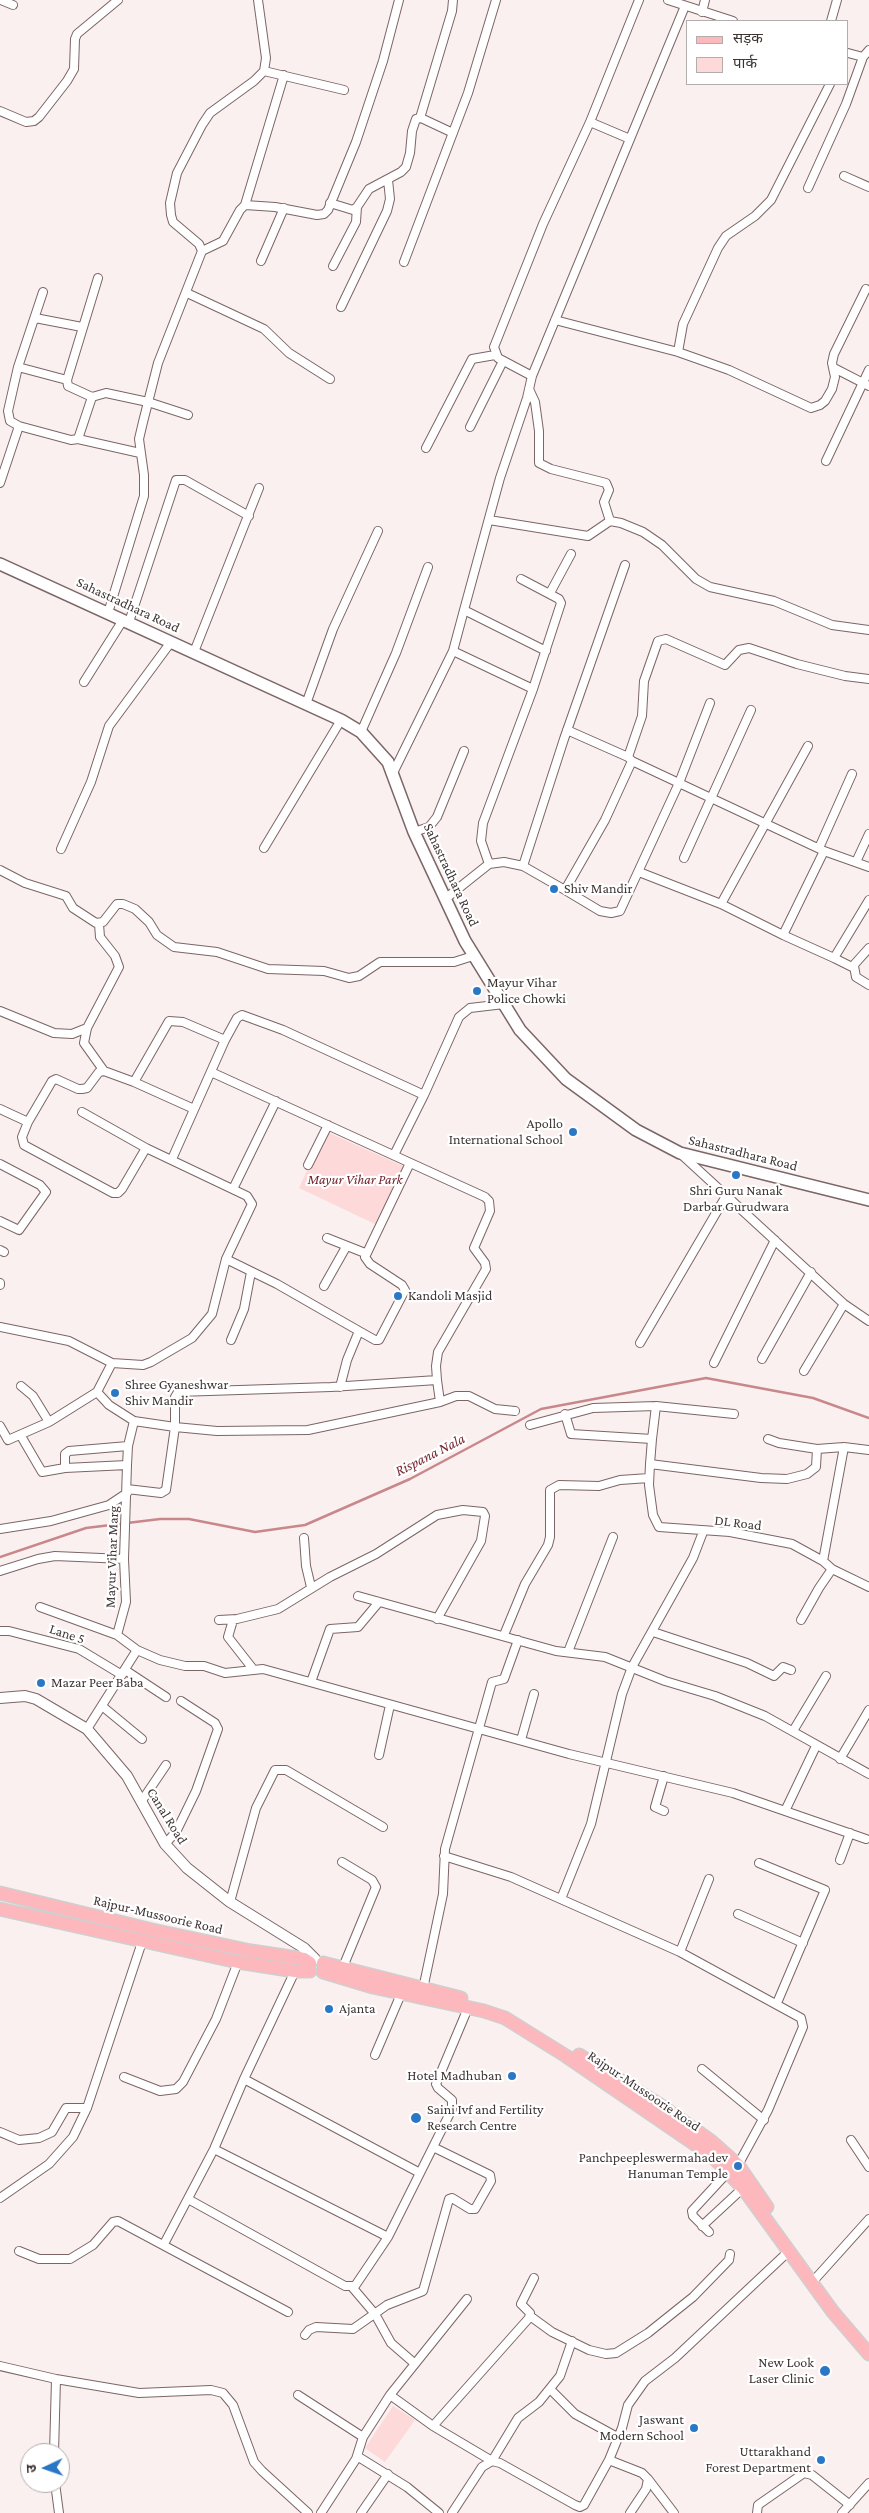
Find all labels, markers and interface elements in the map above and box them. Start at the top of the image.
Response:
legend [686,20,849,85]
text: सड़क [733,30,763,46]
text: पार्क [733,55,757,71]
street label: Sahastradhara Road [74,574,182,636]
street label: Sahastradhara Road [420,821,482,929]
place label: Shiv Mandir [564,881,632,897]
marker: Shiv Mandir [548,883,560,895]
place label: Mayur Vihar Police Chowki [487,975,566,1008]
marker: Mayur Vihar Police Chowki [471,985,483,997]
place label: Apollo International School [449,1116,563,1148]
marker: Apollo International School [567,1126,579,1138]
street label: Sahastradhara Road [687,1131,799,1175]
marker: Shri Guru Nanak Darbar Gurudwara [730,1169,742,1181]
park label: Mayur Vihar Park [307,1172,403,1188]
place label: Shri Guru Nanak Darbar Gurudwara [683,1183,789,1216]
place label: Kandoli Masjid [408,1288,492,1304]
marker: Kandoli Masjid [392,1290,404,1302]
place label: Shree Gyaneshwar Shiv Mandir [125,1377,229,1410]
marker: Shree Gyaneshwar Shiv Mandir [109,1387,121,1399]
water label: Rispana Nala [392,1430,468,1480]
street label: Mayur Vihar Marg [102,1506,122,1608]
street label: DL Road [713,1512,763,1534]
street label: Lane 5 [47,1620,87,1648]
place label: Mazar Peer Baba [51,1675,144,1691]
marker: Mazar Peer Baba [35,1677,47,1689]
street label: Canal Road [143,1785,191,1847]
street label: Rajpur-Mussoorie Road [92,1892,224,1938]
place label: Ajanta [339,2001,375,2017]
marker: Ajanta [323,2003,335,2015]
street label: Rajpur-Mussoorie Road [585,2047,703,2135]
place label: Hotel Madhuban [407,2068,502,2084]
marker: Hotel Madhuban [506,2070,518,2082]
place label: Saini Ivf and Fertility Research Centre [427,2102,543,2134]
marker: Saini Ivf and Fertility Research Centre [409,2111,423,2125]
place label: Panchpeepleswermahadev Hanuman Temple [579,2150,728,2182]
marker: Panchpeepleswermahadev Hanuman Temple [732,2160,744,2172]
place label: New Look Laser Clinic [749,2355,814,2388]
marker: New Look Laser Clinic [818,2364,832,2378]
place label: Jaswant Modern School [599,2412,684,2444]
marker: Jaswant Modern School [688,2422,700,2434]
north arrow [20,2443,70,2493]
place label: Uttarakhand Forest Department [705,2444,811,2476]
marker: Uttarakhand Forest Department [815,2454,827,2466]
text: उ [23,2464,39,2473]

